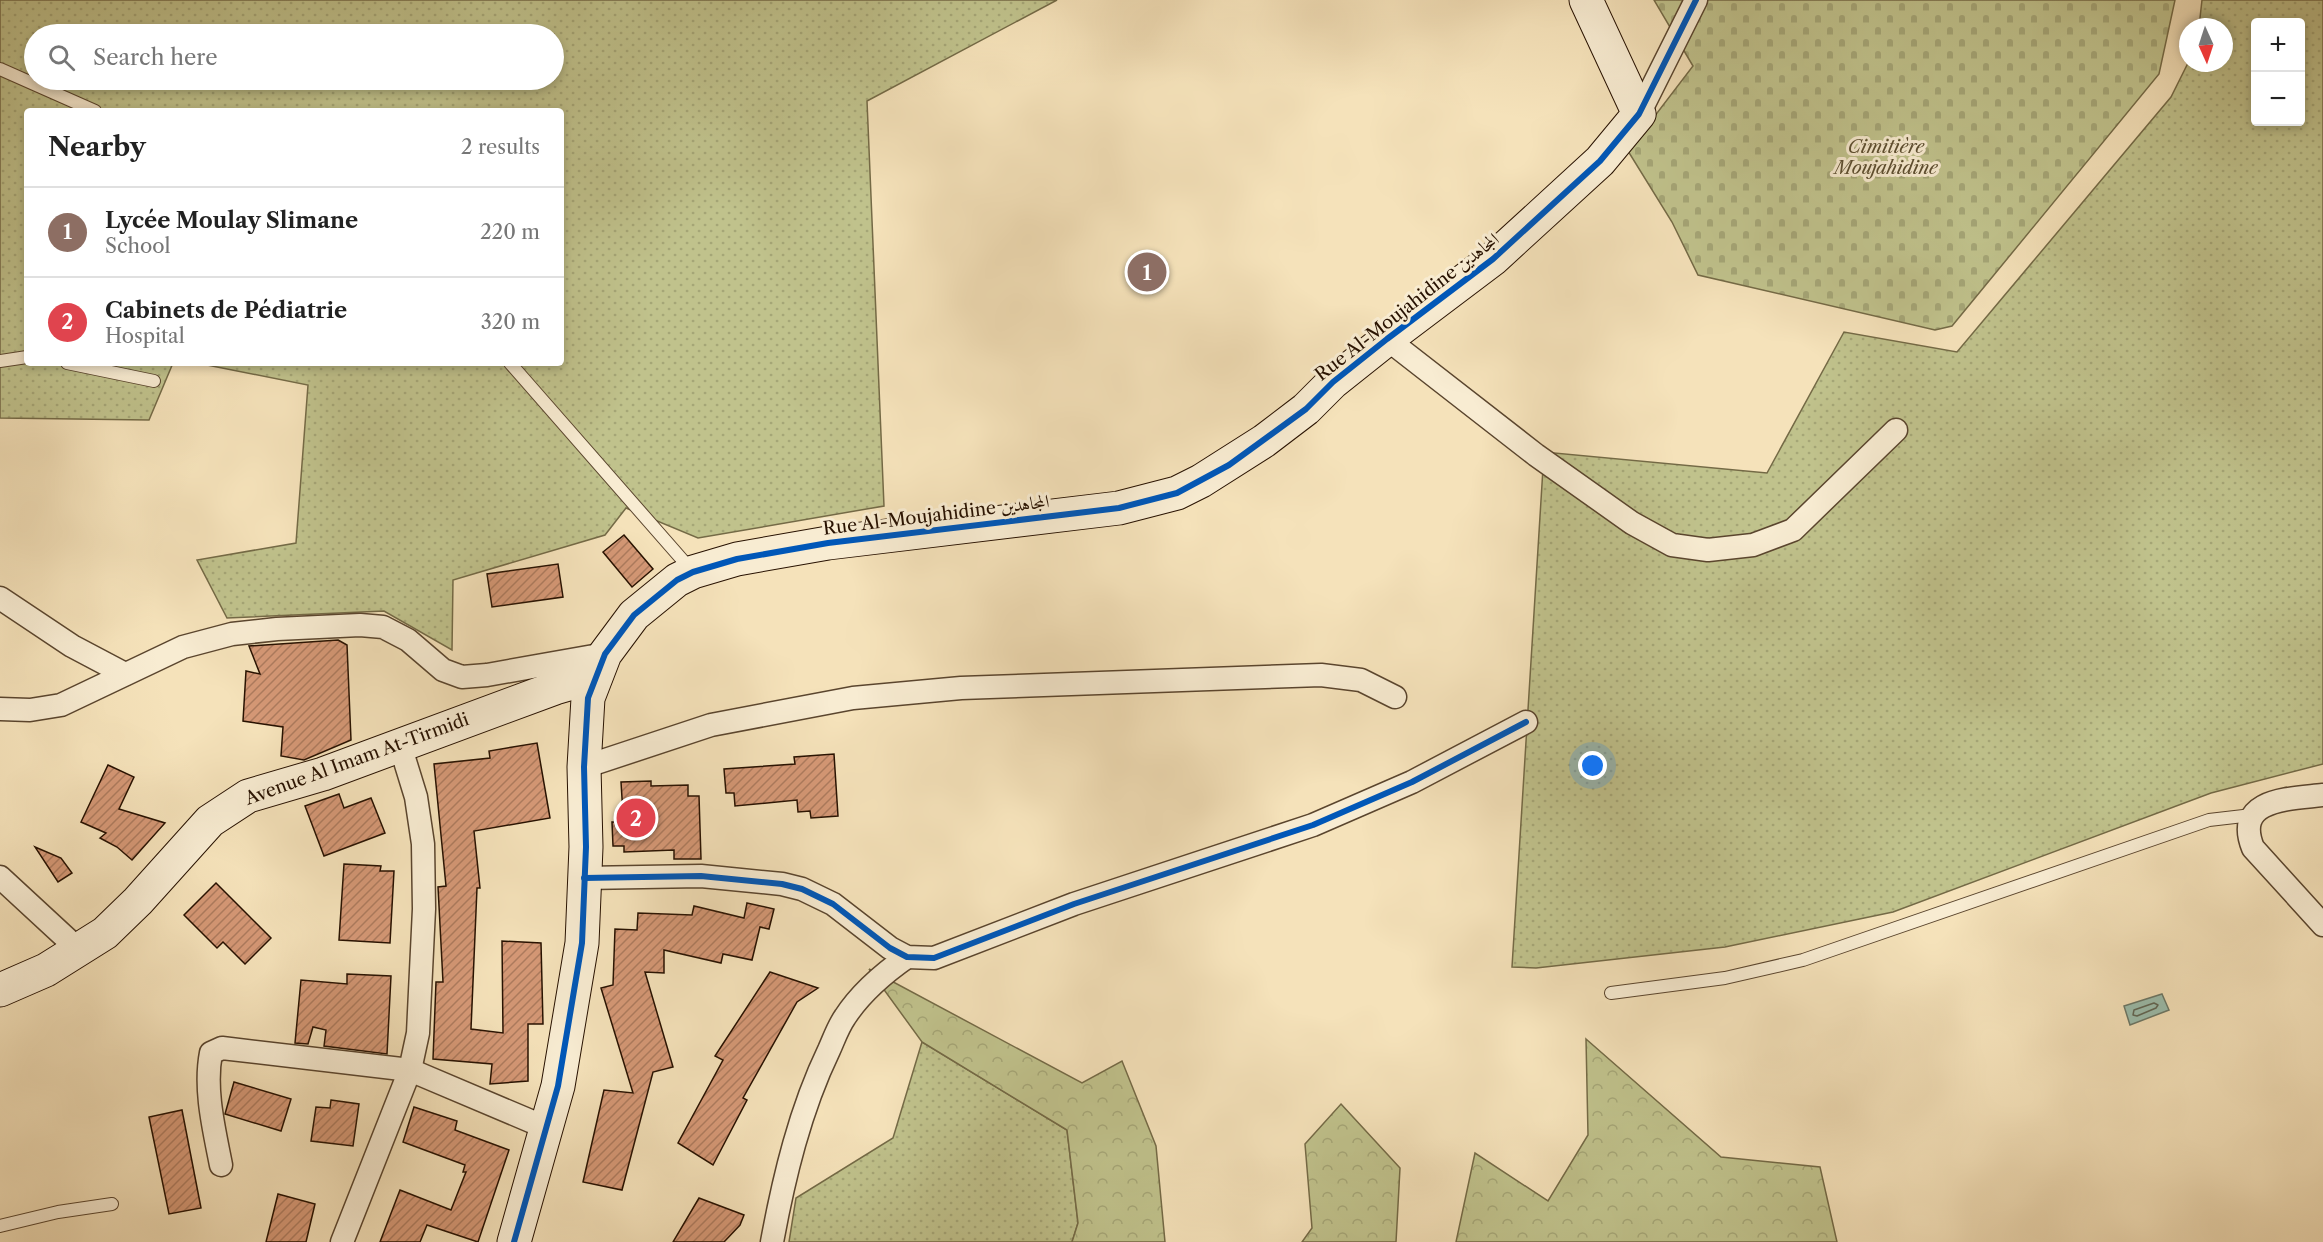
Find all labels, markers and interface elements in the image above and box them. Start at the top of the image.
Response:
north arrow [2179,18,2233,72]
map controls [2251,18,2305,126]
button: + [2251,18,2305,72]
search box [24,24,564,90]
icon: search [45,41,78,74]
text: Search here [93,44,218,71]
button: − [2251,72,2305,126]
text: Nearby [48,131,146,163]
text: 2 results [461,135,540,159]
park label: Cimitière Moujahidine [1832,136,1939,179]
text: Lycée Moulay Slimane [105,207,358,234]
text: 1 [63,220,72,244]
text: 220 m [480,220,540,244]
street label: Rue Al-Moujahidine المجاهدين [1310,228,1504,386]
text: School [105,234,170,258]
pin: 1 [1128,250,1166,294]
text: Cabinets de Pédiatrie [105,297,347,324]
text: 2 [62,310,73,334]
text: 320 m [481,310,540,334]
text: Hospital [105,324,185,348]
street label: Rue Al-Moujahidine المجاهدين [822,490,1050,540]
street label: Avenue Al Imam At-Tirmidi [241,708,472,810]
your location [1578,751,1607,780]
pin: 2 [616,796,656,840]

